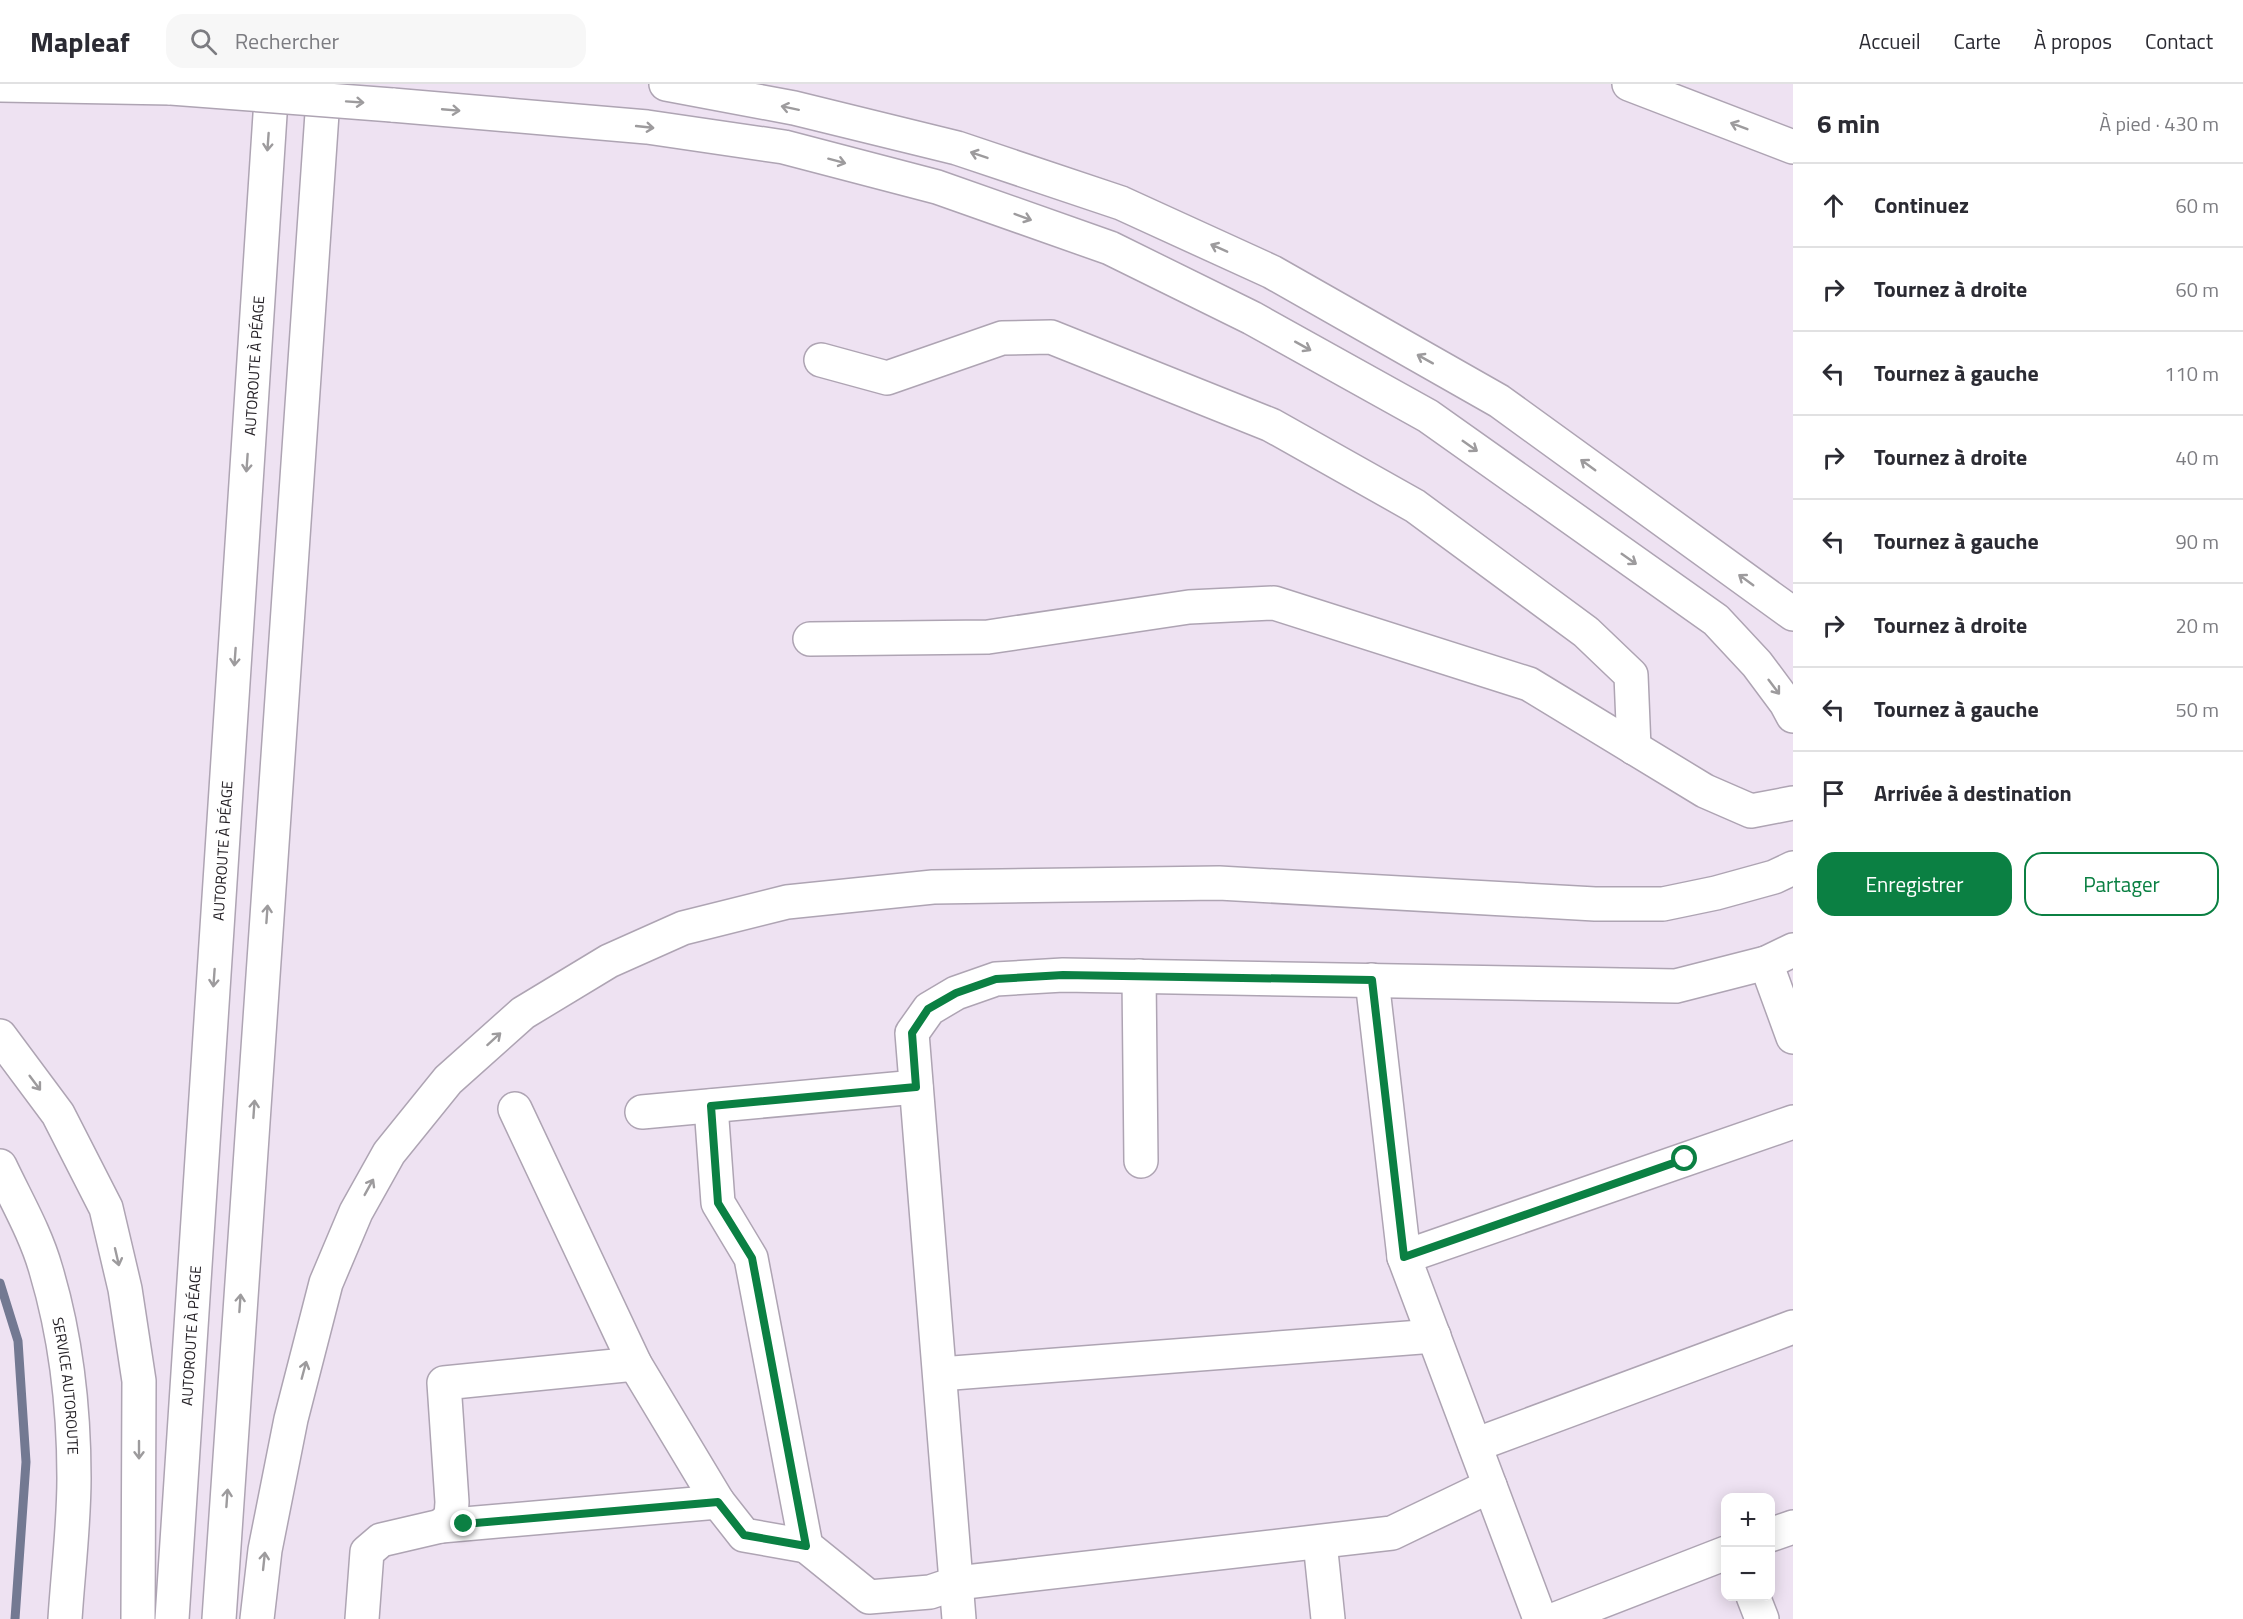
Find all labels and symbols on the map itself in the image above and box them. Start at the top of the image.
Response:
one-way arrow [345,97,365,108]
one-way arrow [780,102,800,113]
one-way arrow [440,105,460,116]
one-way arrow [1730,120,1748,131]
one-way arrow [634,122,654,133]
one-way arrow [262,132,273,152]
one-way arrow [970,149,988,160]
one-way arrow [827,155,846,167]
one-way arrow [1013,213,1032,224]
one-way arrow [1210,242,1228,254]
street label: AUTOROUTE À PÉAGE [238,295,270,436]
one-way arrow [1294,340,1311,352]
one-way arrow [1417,353,1434,365]
one-way arrow [1462,440,1478,452]
one-way arrow [241,452,252,472]
one-way arrow [1581,459,1597,471]
one-way arrow [1621,553,1637,565]
one-way arrow [1738,574,1754,586]
one-way arrow [229,647,240,667]
one-way arrow [1768,678,1780,694]
street label: AUTOROUTE À PÉAGE [206,780,238,921]
one-way arrow [262,905,273,925]
one-way arrow [208,967,219,987]
one-way arrow [486,1032,501,1046]
one-way arrow [29,1074,41,1090]
one-way arrow [249,1099,260,1119]
route start [1671,1145,1697,1171]
one-way arrow [364,1179,376,1196]
one-way arrow [112,1248,124,1267]
street label: AUTOROUTE À PÉAGE [174,1265,206,1406]
one-way arrow [235,1294,246,1314]
street label: SERVICE AUTOROUTE [47,1315,85,1455]
one-way arrow [298,1361,310,1380]
one-way arrow [133,1440,145,1460]
one-way arrow [222,1488,233,1508]
route end [450,1510,476,1536]
one-way arrow [259,1551,270,1571]

